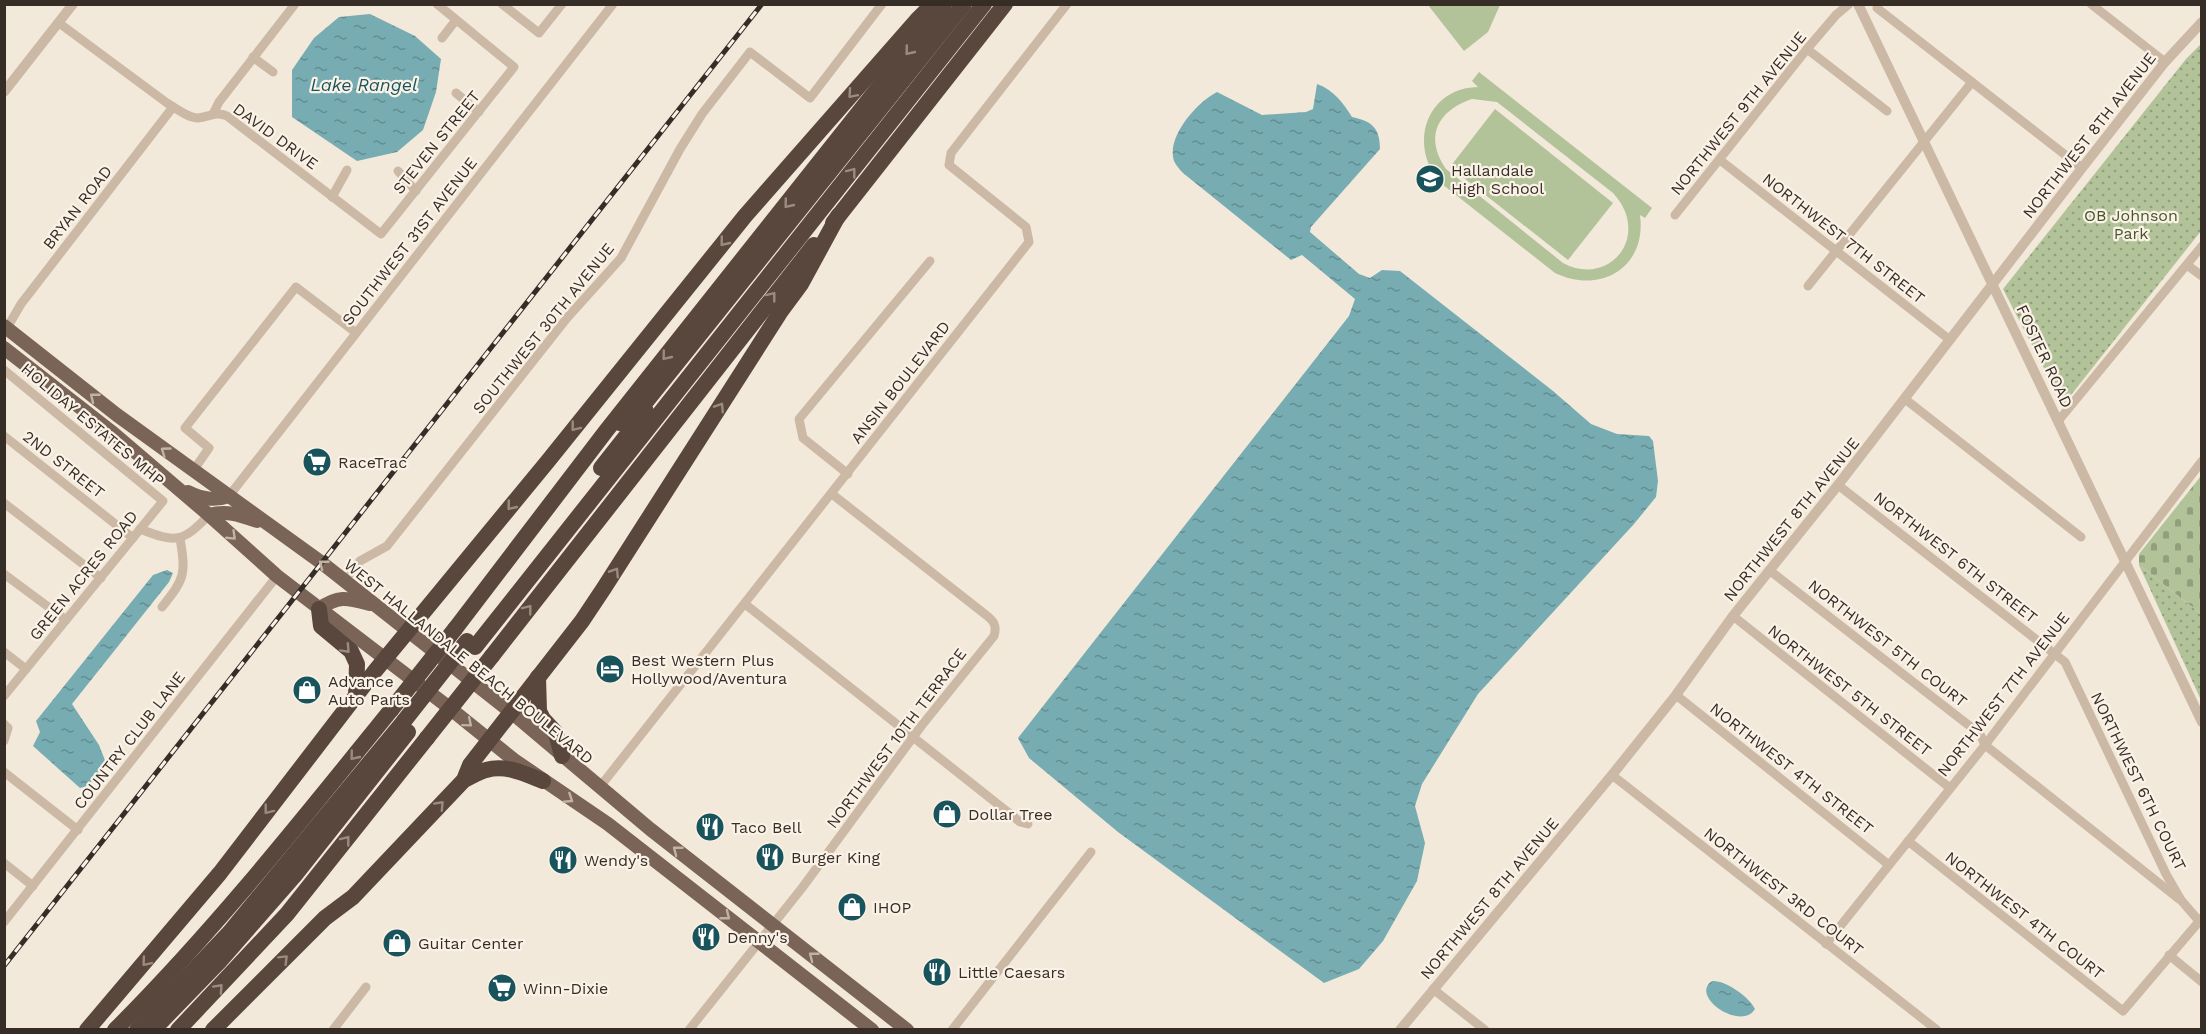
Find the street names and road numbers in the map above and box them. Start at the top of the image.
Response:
street label: NORTHWEST 9TH AVENUE [1667,28,1810,199]
street label: NORTHWEST 8TH AVENUE [2019,49,2160,222]
street label: STEVEN STREET [389,87,484,198]
street label: DAVID DRIVE [230,99,322,174]
street label: SOUTHWEST 31ST AVENUE [338,154,481,329]
street label: BRYAN ROAD [39,162,116,253]
street label: NORTHWEST 7TH STREET [1759,169,1929,308]
street label: SOUTHWEST 30TH AVENUE [469,239,618,417]
street label: FOSTER ROAD [2012,302,2077,411]
street label: ANSIN BOULEVARD [847,317,954,447]
street label: HOLIDAY ESTATES MHP [17,359,168,490]
street label: 2ND STREET [19,427,109,502]
street label: NORTHWEST 8TH AVENUE [1719,434,1863,605]
street label: NORTHWEST 6TH STREET [1870,488,2041,627]
street label: GREEN ACRES ROAD [25,507,141,644]
street label: WEST HALLANDALE BEACH BOULEVARD [340,555,597,768]
street label: NORTHWEST 5TH COURT [1805,576,1971,711]
street label: NORTHWEST 7TH AVENUE [1933,608,2074,780]
street label: NORTHWEST 5TH STREET [1764,621,1935,760]
street label: NORTHWEST 10TH TERRACE [823,645,970,832]
street label: COUNTRY CLUB LANE [70,668,189,813]
street label: NORTHWEST 6TH COURT [2087,689,2190,874]
street label: NORTHWEST 4TH STREET [1706,699,1877,838]
street label: NORTHWEST 8TH AVENUE [1416,814,1563,983]
street label: NORTHWEST 3RD COURT [1700,823,1867,960]
street label: NORTHWEST 4TH COURT [1942,848,2108,983]

